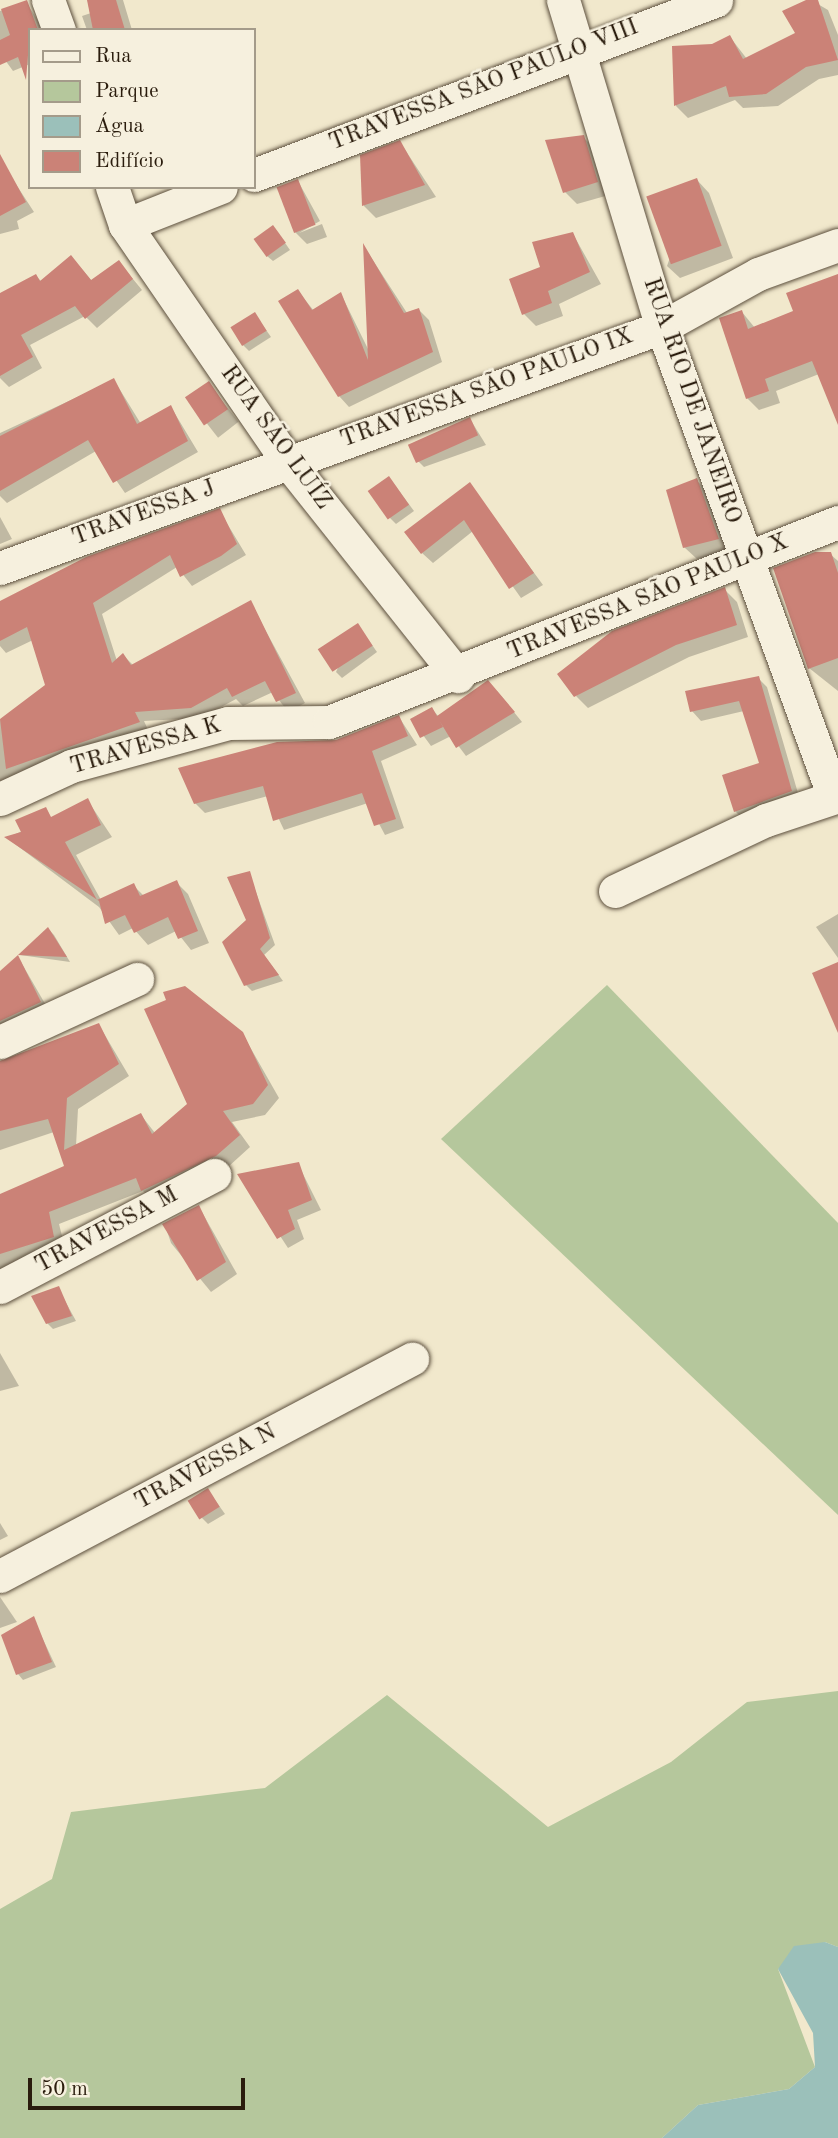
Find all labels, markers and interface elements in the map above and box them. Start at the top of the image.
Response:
street label: TRAVESSA SÃO PAULO VIII [325,14,643,158]
legend [28,28,256,189]
text: Rua [95,46,132,67]
text: Parque [95,81,159,102]
text: Água [95,116,144,137]
text: Edifício [95,151,164,172]
street label: RUA RIO DE JANEIRO [635,274,747,528]
street label: TRAVESSA SÃO PAULO IX [336,322,638,456]
street label: RUA SÃO LUÍZ [213,360,337,516]
street label: TRAVESSA J [68,475,220,553]
street label: TRAVESSA SÃO PAULO X [503,528,793,668]
street label: TRAVESSA K [67,712,225,782]
street label: TRAVESSA M [30,1181,184,1281]
street label: TRAVESSA N [130,1419,282,1517]
scale bar [32,2064,248,2108]
text: 50 m [41,2079,88,2100]

